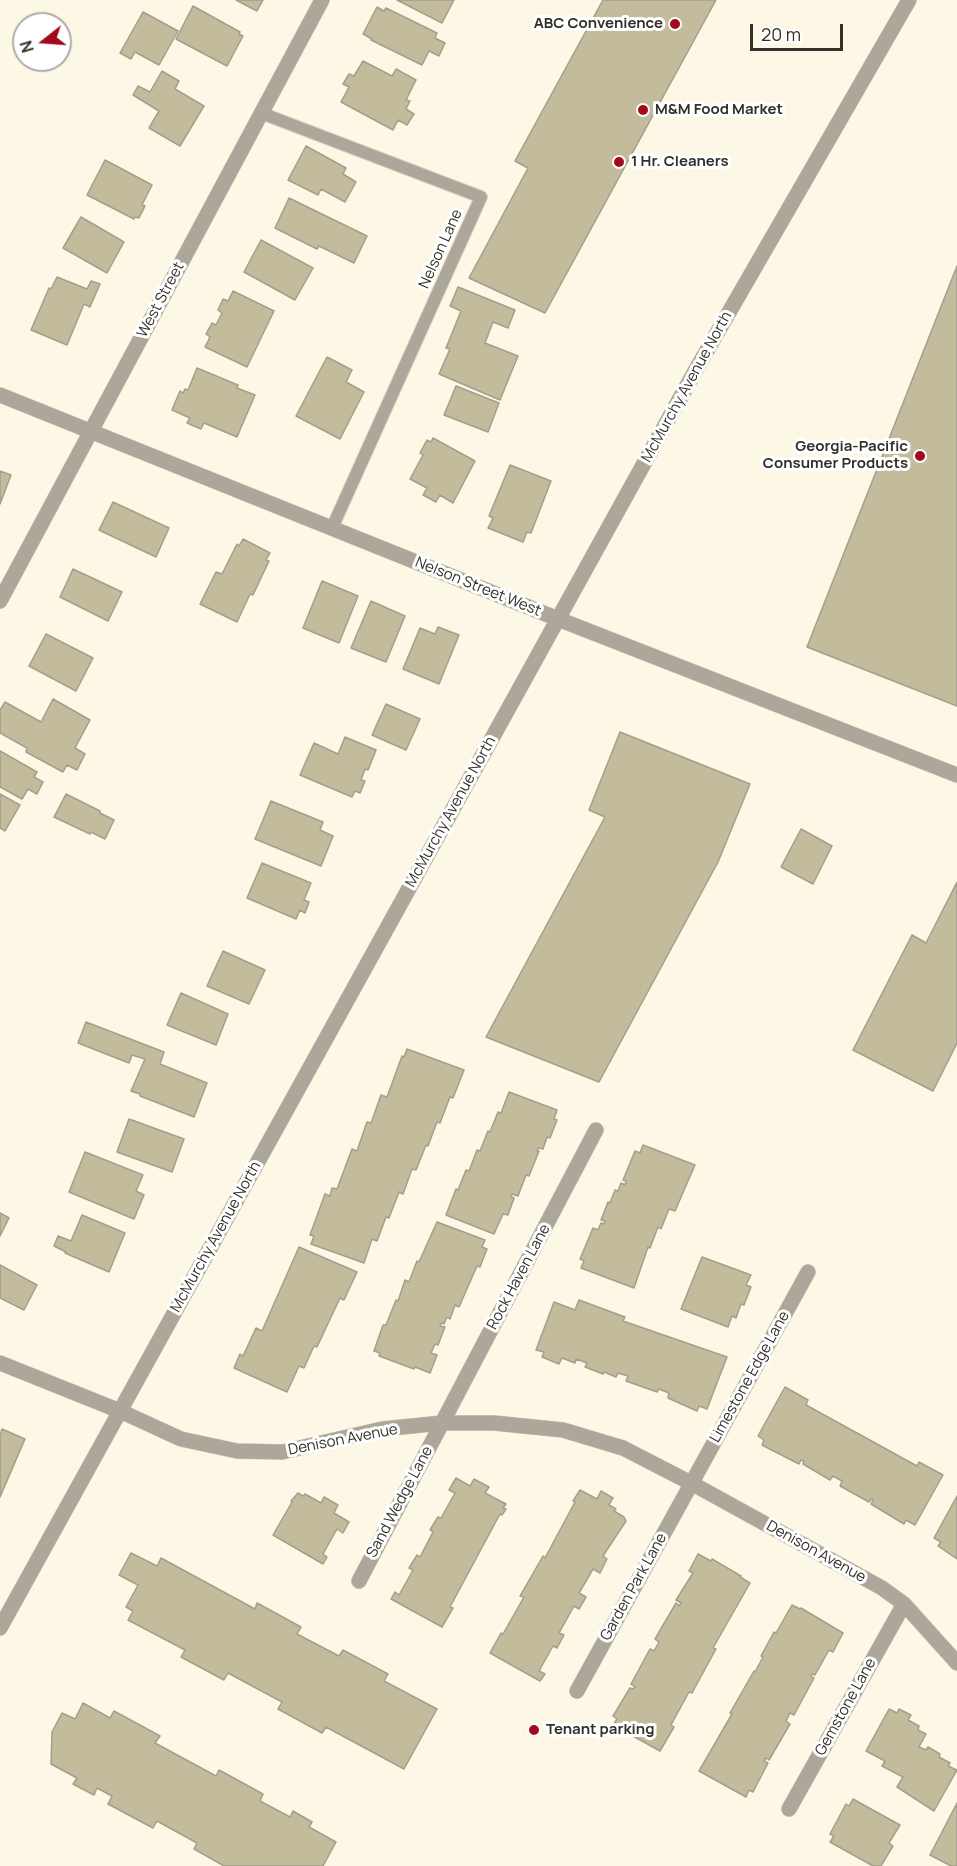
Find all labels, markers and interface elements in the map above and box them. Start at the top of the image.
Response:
north arrow [12,12,72,72]
scale bar [753,12,846,50]
place label: ABC Convenience [534,15,663,33]
marker: ABC Convenience [668,17,682,31]
text: 20 m [761,22,801,46]
text: N [14,38,39,55]
place label: M&M Food Market [655,101,783,119]
marker: M&M Food Market [636,103,650,117]
place label: 1 Hr. Cleaners [631,153,729,171]
marker: 1 Hr. Cleaners [612,155,626,169]
street label: Nelson Lane [416,207,466,291]
street label: West Street [134,259,188,341]
street label: McMurchy Avenue North [638,308,736,466]
place label: Georgia-Pacific Consumer Products [763,438,908,473]
marker: Georgia-Pacific Consumer Products [913,449,927,463]
street label: Nelson Street West [412,554,544,620]
street label: McMurchy Avenue North [402,733,500,891]
street label: McMurchy Avenue North [167,1158,265,1316]
street label: Rock Haven Lane [484,1221,554,1333]
street label: Limestone Edge Lane [706,1308,794,1446]
street label: Denison Avenue [287,1421,399,1459]
street label: Sand Wedge Lane [363,1443,437,1561]
street label: Denison Avenue [763,1517,869,1587]
street label: Garden Park Lane [597,1530,671,1644]
street label: Gemstone Lane [812,1655,880,1759]
place label: Tenant parking [546,1721,654,1739]
marker: Tenant parking [527,1723,541,1737]

